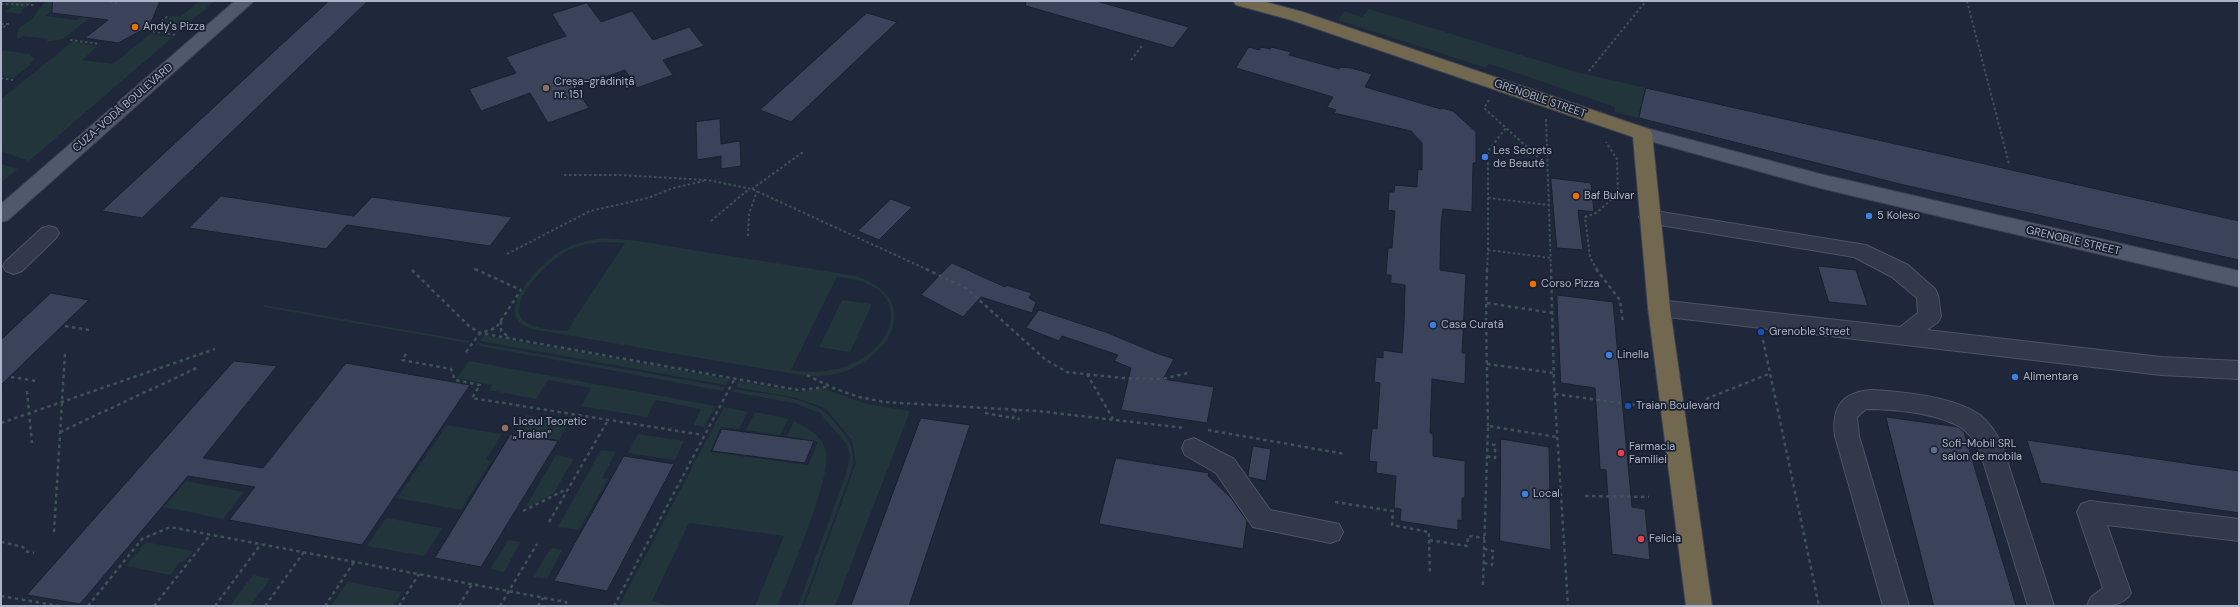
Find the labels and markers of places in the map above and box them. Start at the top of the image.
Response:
place label: Andy's Pizza [143,20,205,34]
marker: Andy's Pizza [130,22,140,32]
place label: Creșa-grădiniță nr. 151 [554,75,634,101]
marker: Creșa-grădiniță nr. 151 [541,83,551,93]
place label: Les Secrets de Beauté [1493,144,1552,170]
marker: Les Secrets de Beauté [1480,152,1490,162]
place label: Baf Bulvar [1584,189,1634,203]
marker: Baf Bulvar [1571,191,1581,201]
place label: 5 Koleso [1877,209,1920,223]
marker: 5 Koleso [1864,211,1874,221]
place label: Corso Pizza [1541,277,1600,291]
marker: Corso Pizza [1528,279,1538,289]
place label: Casa Curată [1441,318,1504,332]
marker: Casa Curată [1428,320,1438,330]
place label: Grenoble Street [1769,325,1850,339]
marker: Grenoble Street [1756,327,1766,337]
place label: Linella [1617,348,1649,362]
marker: Linella [1604,350,1614,360]
place label: Alimentara [2023,370,2078,384]
marker: Alimentara [2010,372,2020,382]
place label: Traian Boulevard [1636,399,1720,413]
marker: Traian Boulevard [1623,401,1633,411]
place label: Liceul Teoretic „Traian“ [513,415,587,441]
marker: Liceul Teoretic „Traian“ [500,423,510,433]
place label: Sofi-Mobil SRL salon de mobila [1942,437,2022,463]
place label: Farmacia Familiei [1629,440,1675,466]
marker: Sofi-Mobil SRL salon de mobila [1929,445,1939,455]
marker: Farmacia Familiei [1616,448,1626,458]
place label: Local [1533,487,1560,501]
marker: Local [1520,489,1530,499]
place label: Felicia [1649,532,1681,546]
marker: Felicia [1636,534,1646,544]

